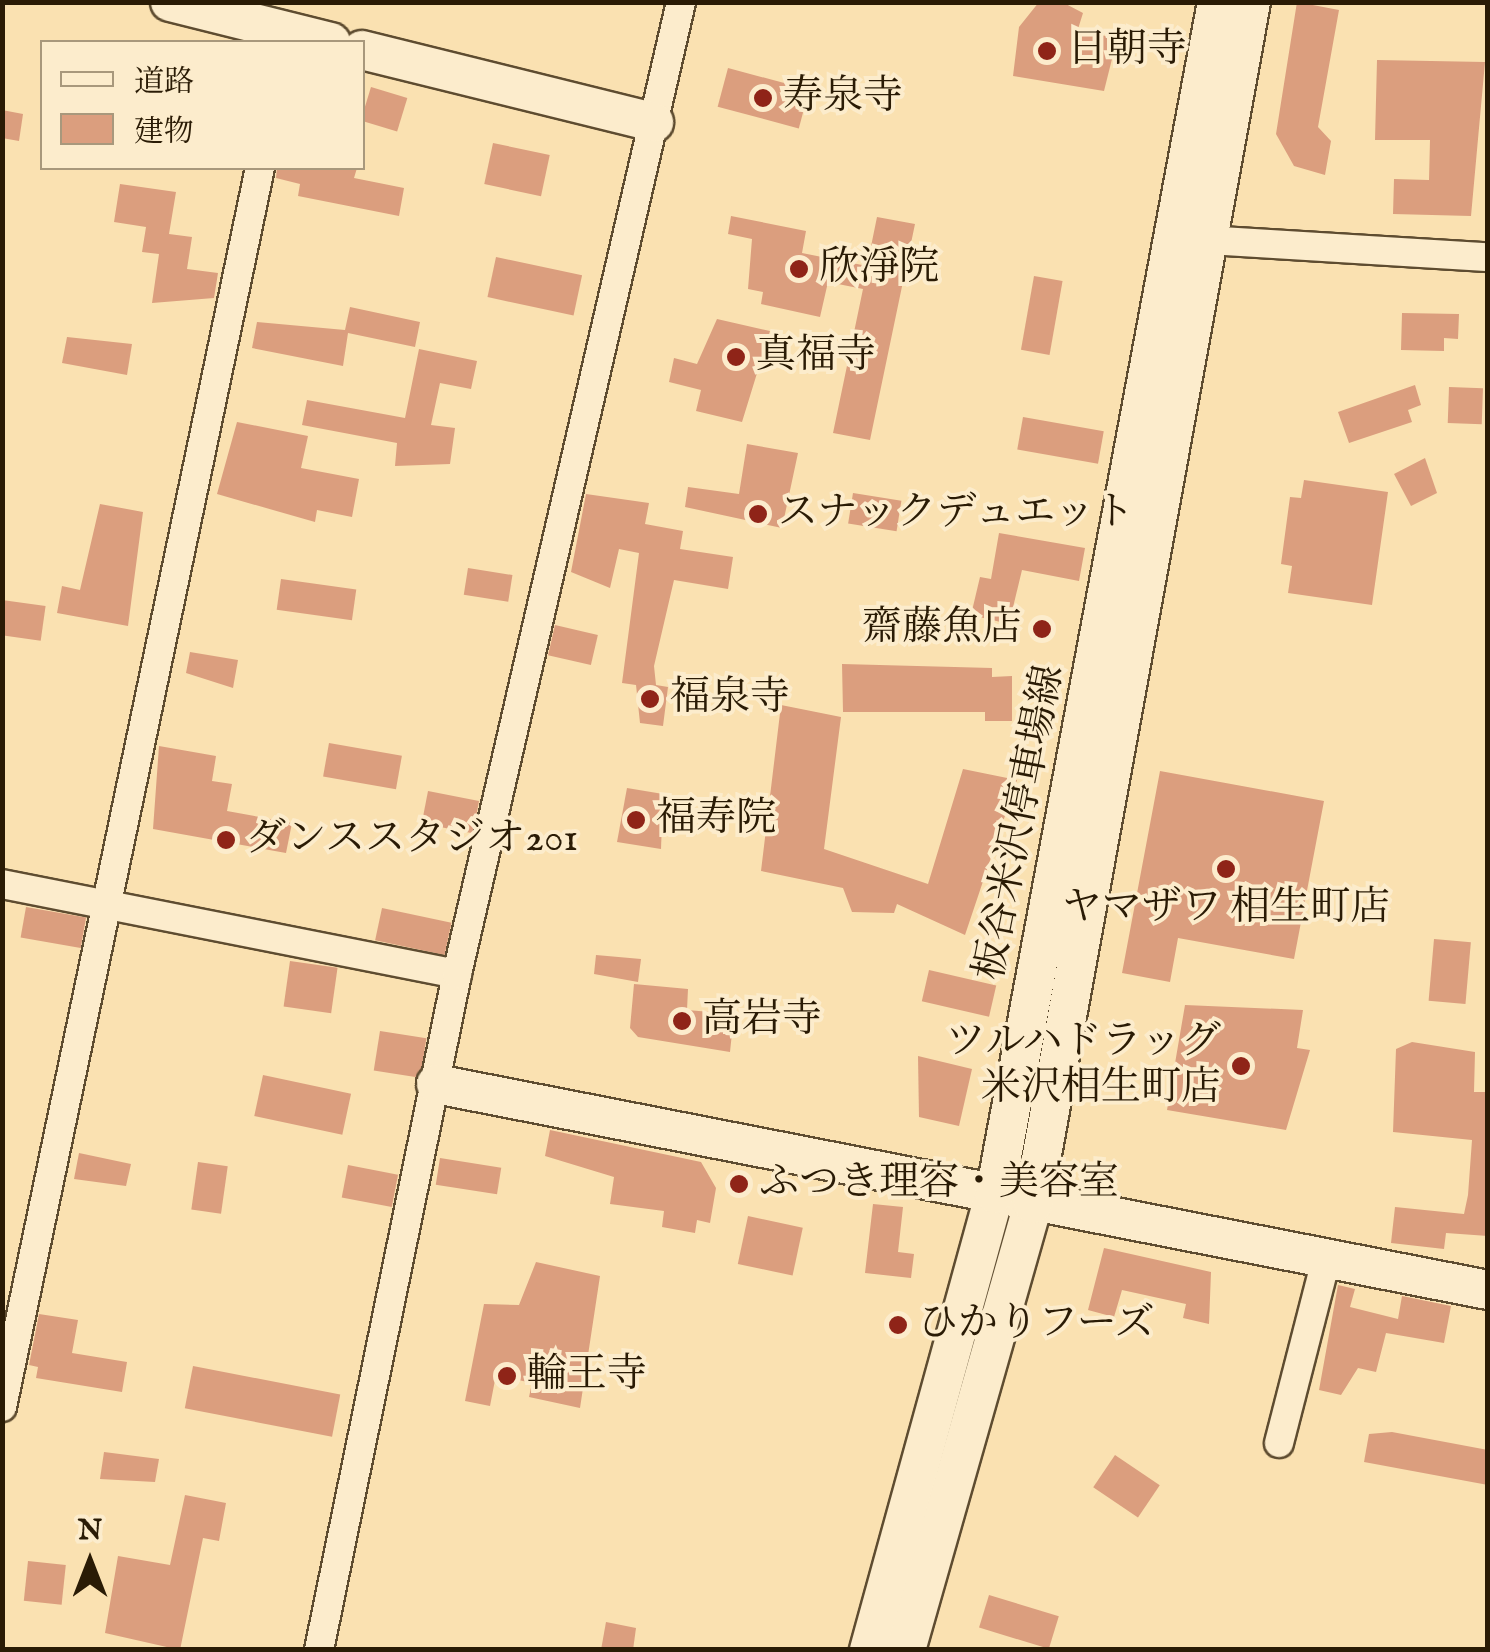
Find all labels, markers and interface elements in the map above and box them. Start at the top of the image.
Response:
place label: 日朝寺 [1067,27,1187,75]
legend [40,40,365,170]
marker: 日朝寺 [1036,40,1058,62]
text: 道路 [134,64,194,102]
place label: 寿泉寺 [783,74,903,122]
marker: 寿泉寺 [752,87,774,109]
text: 建物 [134,114,194,152]
place label: 欣淨院 [819,245,939,293]
marker: 欣淨院 [788,258,810,280]
place label: 真福寺 [756,333,876,381]
marker: 真福寺 [725,346,747,368]
place label: スナックデュエット [778,490,1138,538]
marker: スナックデュエット [747,503,769,525]
place label: 齋藤魚店 [862,605,1022,653]
marker: 齋藤魚店 [1031,618,1053,640]
street label: 板谷米沢停車場線 [967,661,1075,985]
place label: 福泉寺 [670,675,790,723]
marker: 福泉寺 [639,688,661,710]
place label: 福寿院 [656,796,776,844]
marker: 福寿院 [625,809,647,831]
place label: ダンススタジオ201 [246,816,579,864]
marker: ダンススタジオ201 [215,829,237,851]
marker: ヤマザワ 相生町店 [1215,858,1237,880]
place label: ヤマザワ 相生町店 [1062,885,1390,933]
place label: 高岩寺 [702,997,822,1045]
marker: 高岩寺 [671,1010,693,1032]
place label: ツルハドラッグ 米沢相生町店 [941,1019,1221,1113]
marker: ツルハドラッグ 米沢相生町店 [1230,1055,1252,1077]
place label: ふつき理容・美容室 [759,1160,1119,1208]
marker: ふつき理容・美容室 [728,1173,750,1195]
place label: ひかりフーズ [918,1301,1157,1349]
marker: ひかりフーズ [887,1314,909,1336]
place label: 輪王寺 [527,1352,647,1400]
marker: 輪王寺 [496,1365,518,1387]
north arrow [40,1512,140,1612]
text: N [78,1514,102,1549]

